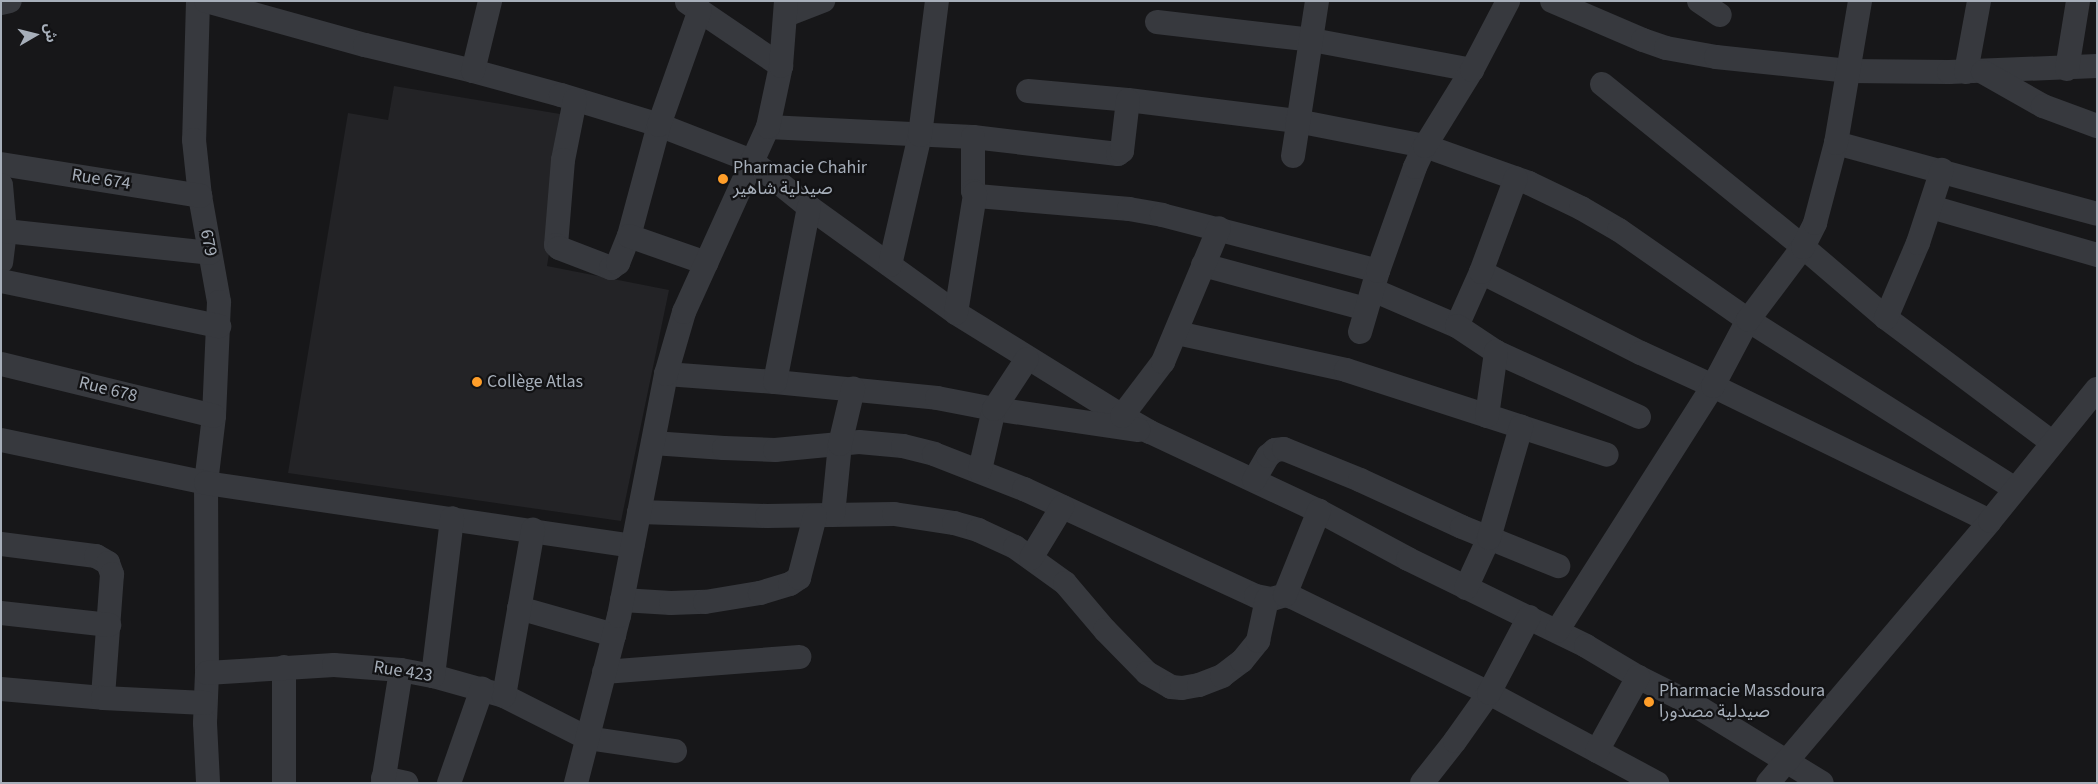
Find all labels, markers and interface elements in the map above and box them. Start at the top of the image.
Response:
north arrow [10,10,60,60]
text: ش [39,22,61,44]
place label: Pharmacie Chahir صيدلية شاهير [733,158,867,200]
street label: Rue 674 [70,165,132,195]
marker: Pharmacie Chahir صيدلية شاهير [717,173,729,185]
street label: 679 [195,228,221,258]
place label: Collège Atlas [487,371,583,393]
street label: Rue 678 [77,372,139,408]
marker: Collège Atlas [471,376,483,388]
street label: Rue 423 [372,657,434,687]
place label: Pharmacie Massdoura صيدلية مصدورا [1659,681,1825,724]
marker: Pharmacie Massdoura صيدلية مصدورا [1643,696,1655,708]

